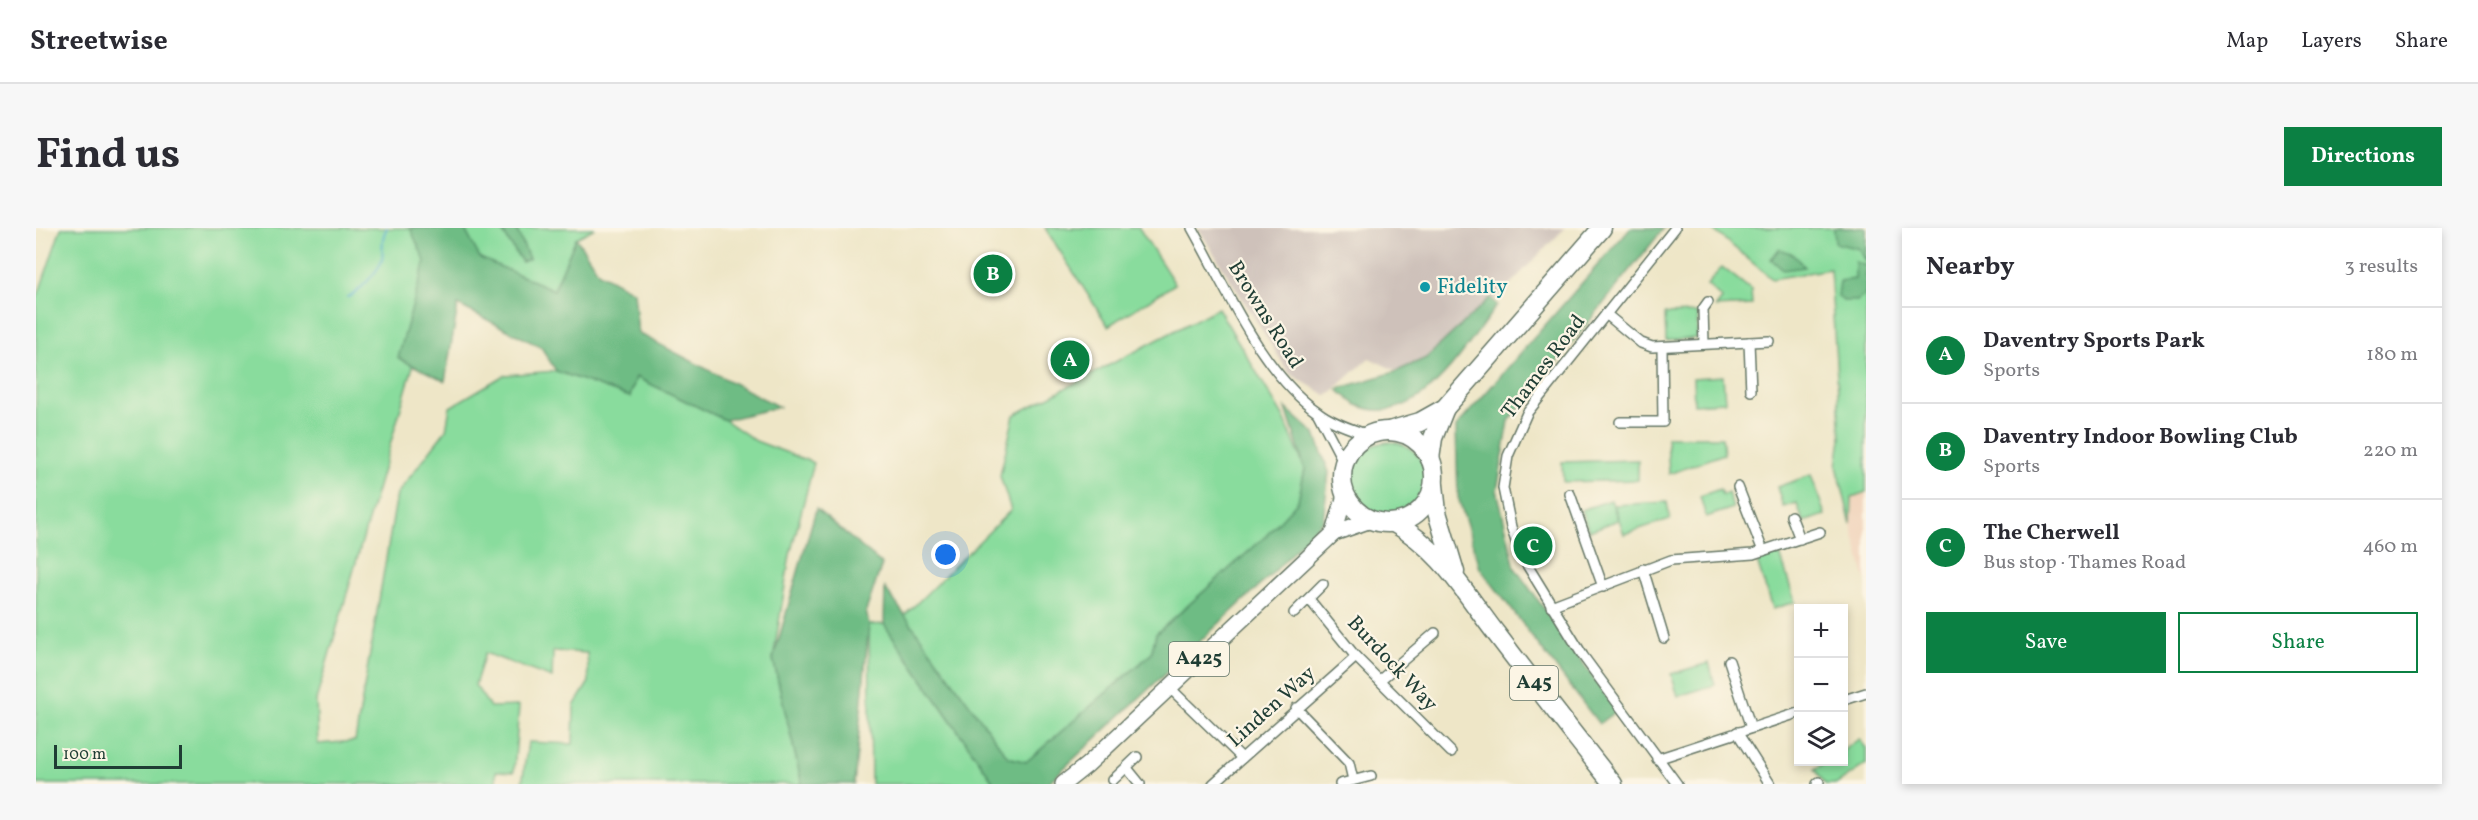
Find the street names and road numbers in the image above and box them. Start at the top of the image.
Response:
street label: Browns Road [1220,255,1310,375]
street label: Thames Road [1495,309,1593,425]
street label: Burdock Way [1340,610,1444,719]
road number: A425 [1169,642,1229,676]
street label: Linden Way [1222,659,1323,754]
road number: A45 [1510,666,1558,700]

